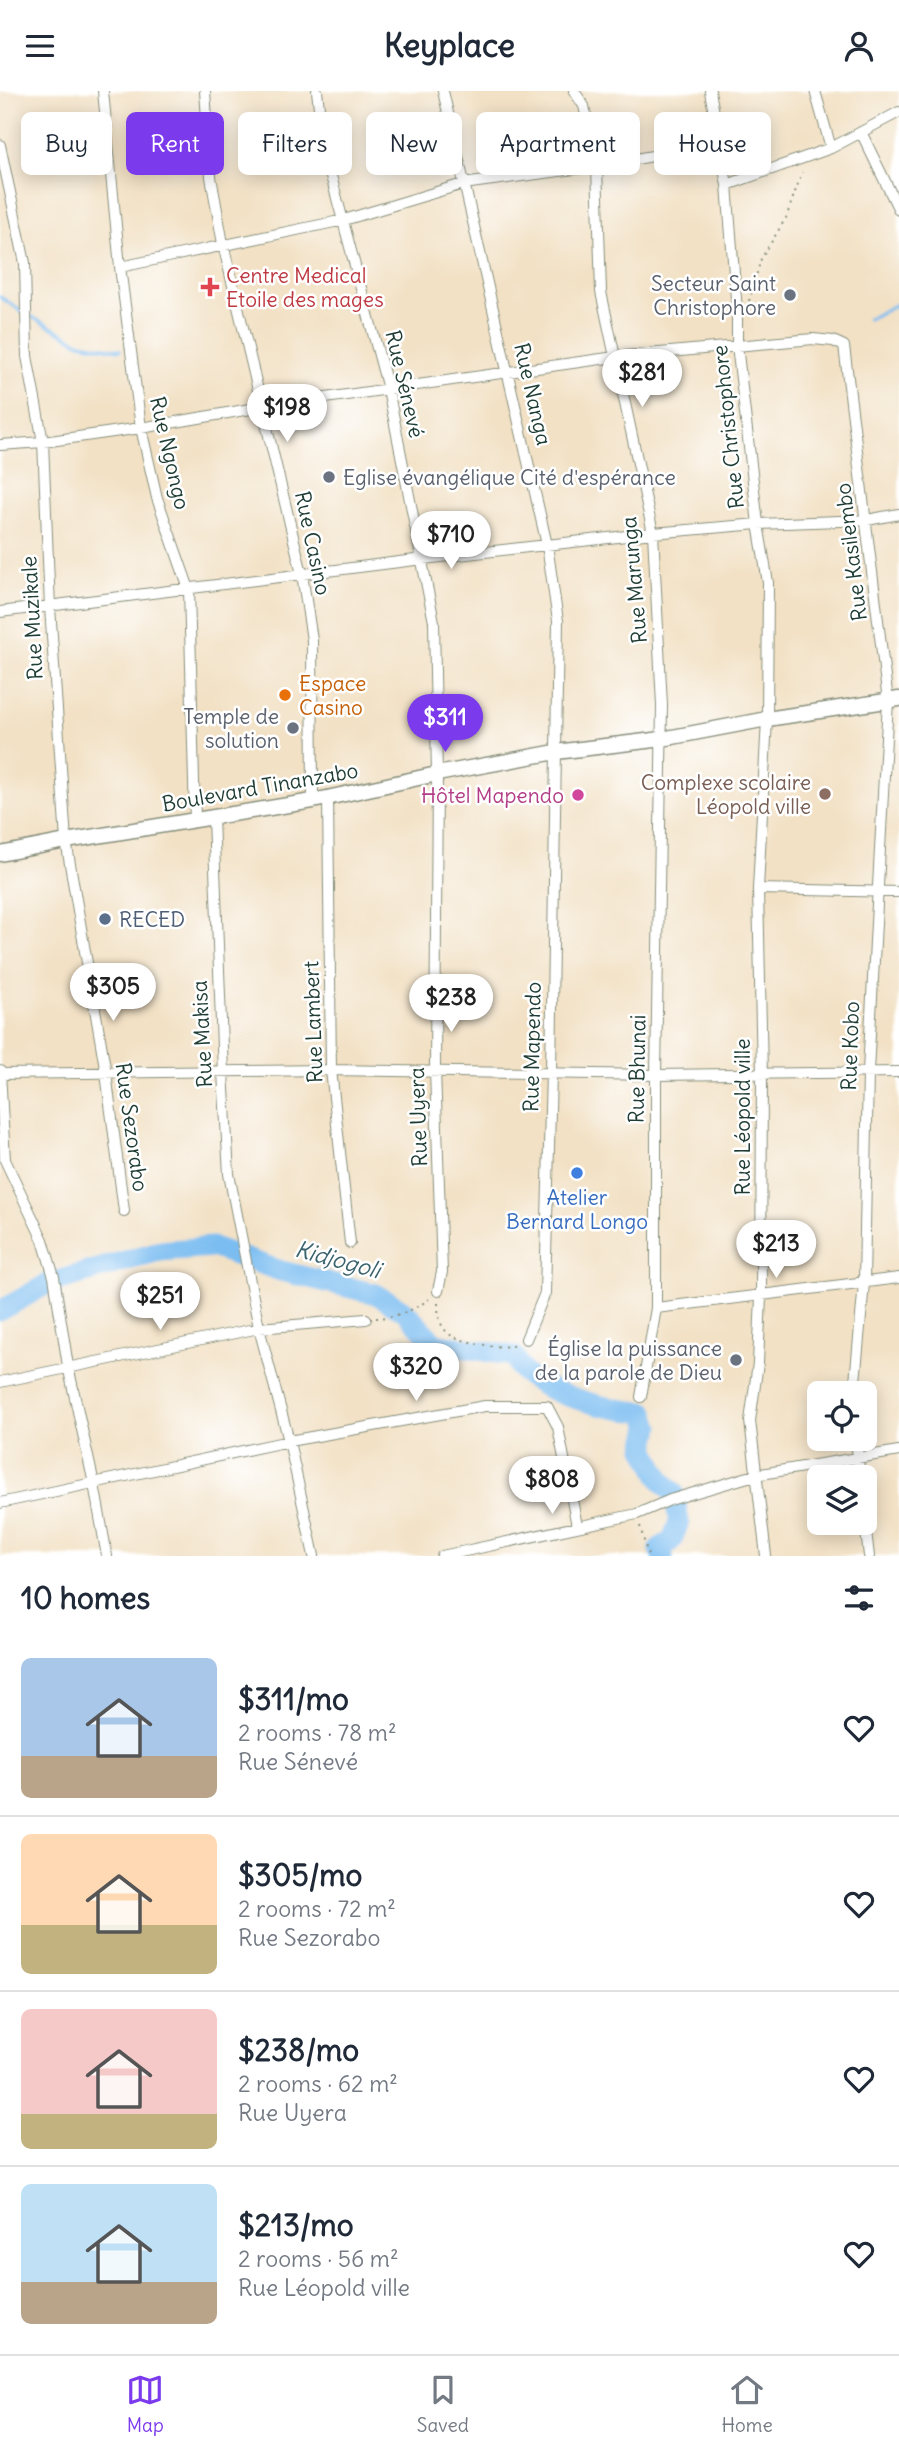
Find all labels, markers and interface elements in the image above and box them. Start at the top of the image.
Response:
text: Keyplace [384,25,515,66]
icon: menu [21,27,59,65]
icon: person [840,27,878,65]
chip: Buy [21,112,112,175]
chip: Rent [126,112,224,175]
chip: Filters [238,112,352,175]
chip: New [366,112,462,175]
chip: Apartment [476,112,640,175]
chip: House [654,112,771,175]
place label: Centre Medical Etoile des mages [226,262,384,313]
place label: Secteur Saint Christophore [651,270,776,321]
marker: Centre Medical Etoile des mages [200,277,220,297]
marker: Secteur Saint Christophore [782,287,798,303]
street label: Rue Sénevé [380,328,430,440]
street label: Rue Nanga [508,340,558,448]
street label: Rue Christophore [706,344,750,510]
pin: $281 [601,349,683,409]
text: $281 [618,357,666,386]
pin: $198 [246,385,328,444]
text: $198 [263,392,311,421]
street label: Rue Ngongo [144,394,196,512]
place label: Eglise évangélique Cité d'espérance [343,464,676,491]
marker: Eglise évangélique Cité d'espérance [321,469,337,485]
street label: Rue Kasilembo [829,482,873,622]
street label: Rue Casino [289,489,337,597]
pin: $710 [410,511,492,571]
street label: Rue Marunga [615,515,653,645]
text: $710 [427,519,475,548]
street label: Rue Muzikale [15,555,49,681]
place label: Espace Casino [299,670,366,721]
marker: Espace Casino [277,687,293,703]
pin: $311 [404,695,486,754]
text: $311 [423,702,467,731]
place label: Temple de solution [183,703,279,754]
marker: Temple de solution [285,720,301,736]
street label: Boulevard Tinanzabo [160,756,360,818]
place label: Complexe scolaire Léopold ville [641,769,811,820]
place label: Hôtel Mapendo [421,782,564,809]
marker: Complexe scolaire Léopold ville [817,786,833,802]
marker: Hôtel Mapendo [570,787,586,803]
place label: RECED [119,906,185,933]
marker: RECED [97,911,113,927]
street label: Rue Lambert [297,961,329,1083]
pin: $305 [72,963,154,1023]
text: $305 [86,971,140,1000]
pin: $238 [410,975,492,1034]
street label: Rue Makisa [186,980,218,1088]
text: $238 [425,982,477,1011]
street label: Rue Mapendo [517,982,547,1112]
street label: Rue Kobo [835,1001,865,1091]
street label: Rue Bhunai [623,1014,651,1124]
street label: Rue Léopold ville [729,1038,756,1196]
street label: Rue Sezorabo [110,1061,154,1193]
street label: Rue Uyera [403,1067,433,1167]
marker: Atelier Bernard Longo [569,1165,585,1181]
place label: Atelier Bernard Longo [506,1184,648,1235]
pin: $213 [735,1221,817,1280]
text: $213 [752,1228,800,1257]
water label: Kidjogoli [292,1234,387,1285]
pin: $251 [119,1273,201,1332]
text: $251 [136,1280,184,1309]
place label: Église la puissance de la parole de Dieu [535,1335,722,1386]
pin: $320 [375,1343,457,1403]
text: $320 [389,1351,443,1380]
marker: Église la puissance de la parole de Dieu [728,1352,744,1368]
map controls [807,1381,877,1535]
button: locate [807,1381,877,1451]
pin: $808 [511,1457,593,1516]
text: $808 [525,1464,579,1493]
button: layers [807,1465,877,1535]
text: 10 homes [21,1579,150,1617]
icon: filters [840,1579,878,1617]
text: $311/mo [238,1680,349,1718]
icon: home [77,1686,161,1770]
icon: heart [840,1709,878,1747]
text: 2 rooms · 78 m² [238,1718,397,1747]
text: Rue Sénevé [238,1747,358,1776]
text: $305/mo [238,1856,362,1894]
icon: home [77,1862,161,1946]
icon: heart [840,1885,878,1923]
text: 2 rooms · 72 m² [238,1894,396,1923]
text: Rue Sezorabo [238,1923,381,1952]
text: $238/mo [238,2031,359,2069]
icon: home [77,2037,161,2121]
icon: heart [840,2060,878,2098]
text: 2 rooms · 62 m² [238,2069,398,2098]
text: Rue Uyera [238,2098,347,2127]
text: $213/mo [238,2206,354,2244]
icon: home [77,2212,161,2296]
icon: heart [840,2235,878,2273]
text: 2 rooms · 56 m² [238,2244,399,2273]
text: Rue Léopold ville [238,2273,410,2302]
tab: Map [126,2371,164,2437]
tab: Saved [417,2371,469,2437]
tab: Home [721,2371,773,2437]

